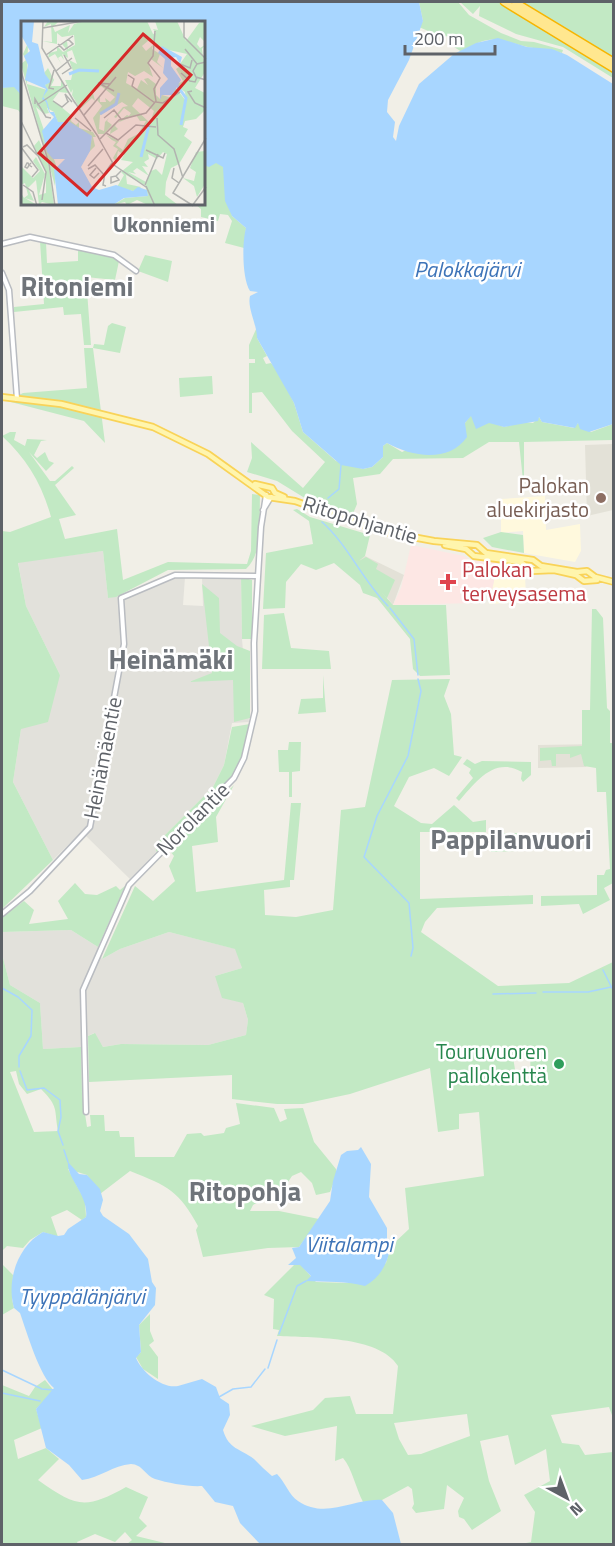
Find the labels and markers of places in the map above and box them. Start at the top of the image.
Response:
place label: Palokan aluekirjasto [487,469,589,525]
marker: Palokan aluekirjasto [594,491,608,505]
place label: Palokan terveysasema [462,553,587,609]
marker: Palokan terveysasema [439,573,457,591]
place label: Touruvuoren pallokenttä [436,1035,547,1091]
marker: Touruvuoren pallokenttä [552,1057,566,1071]

